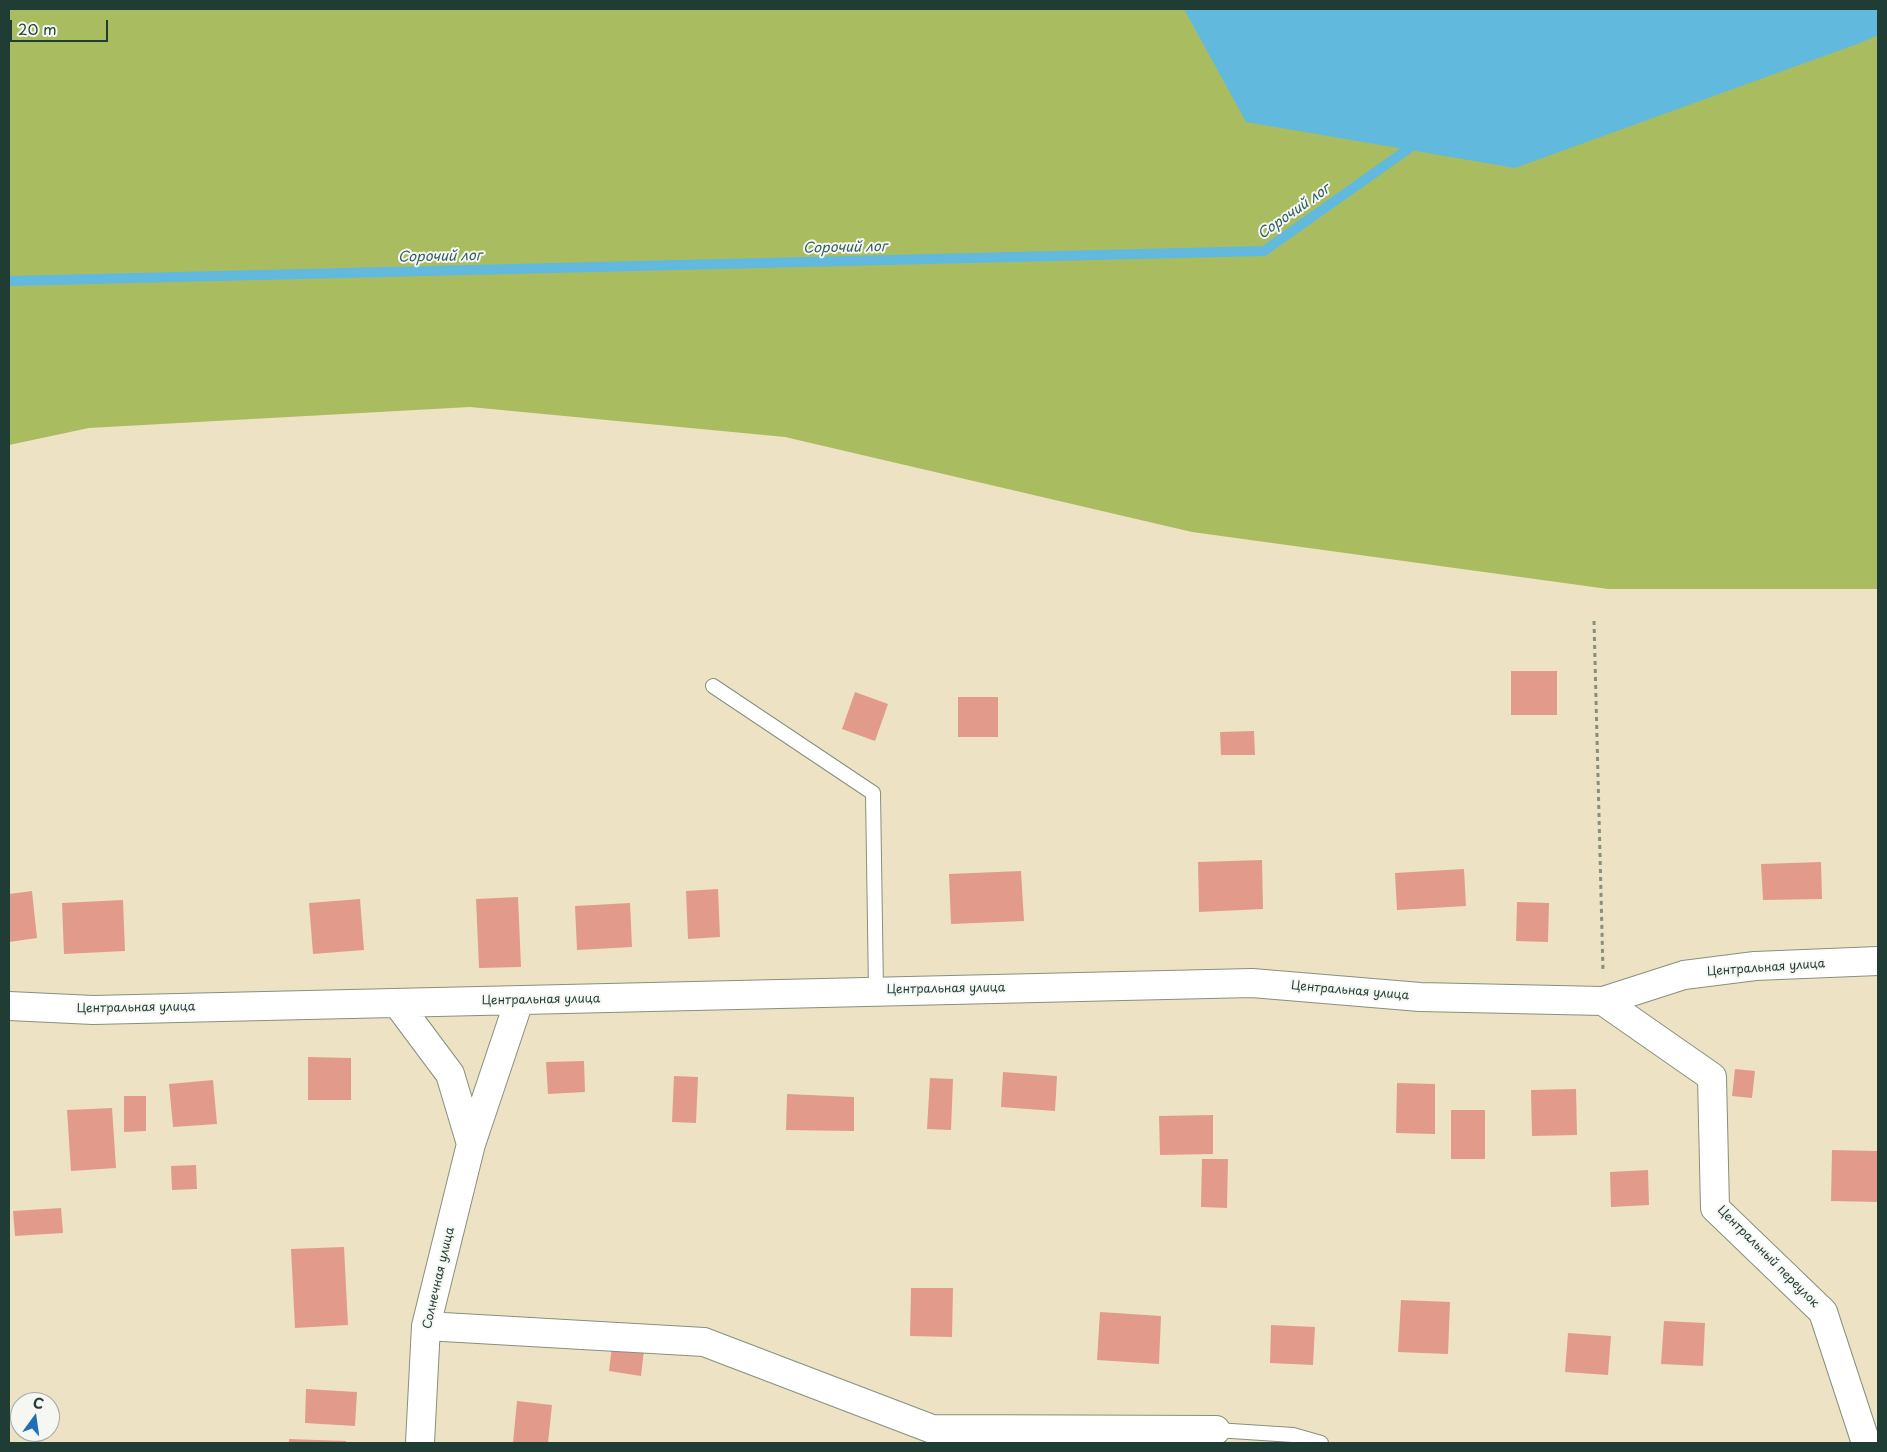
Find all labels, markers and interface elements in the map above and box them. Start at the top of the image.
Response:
scale bar [12,10,110,42]
text: 20 m [18,17,57,40]
water label: Сорочий лог [1255,181,1333,243]
water label: Сорочий лог [803,239,887,257]
water label: Сорочий лог [398,248,482,266]
street label: Центральная улица [1706,957,1826,979]
street label: Центральная улица [1290,979,1410,1003]
street label: Центральная улица [887,981,1005,997]
street label: Центральная улица [482,992,600,1008]
street label: Центральная улица [77,1000,195,1016]
street label: Центральный переулок [1714,1203,1822,1311]
street label: Солнечная улица [420,1226,458,1330]
text: С [31,1391,46,1414]
north arrow [10,1392,60,1442]

